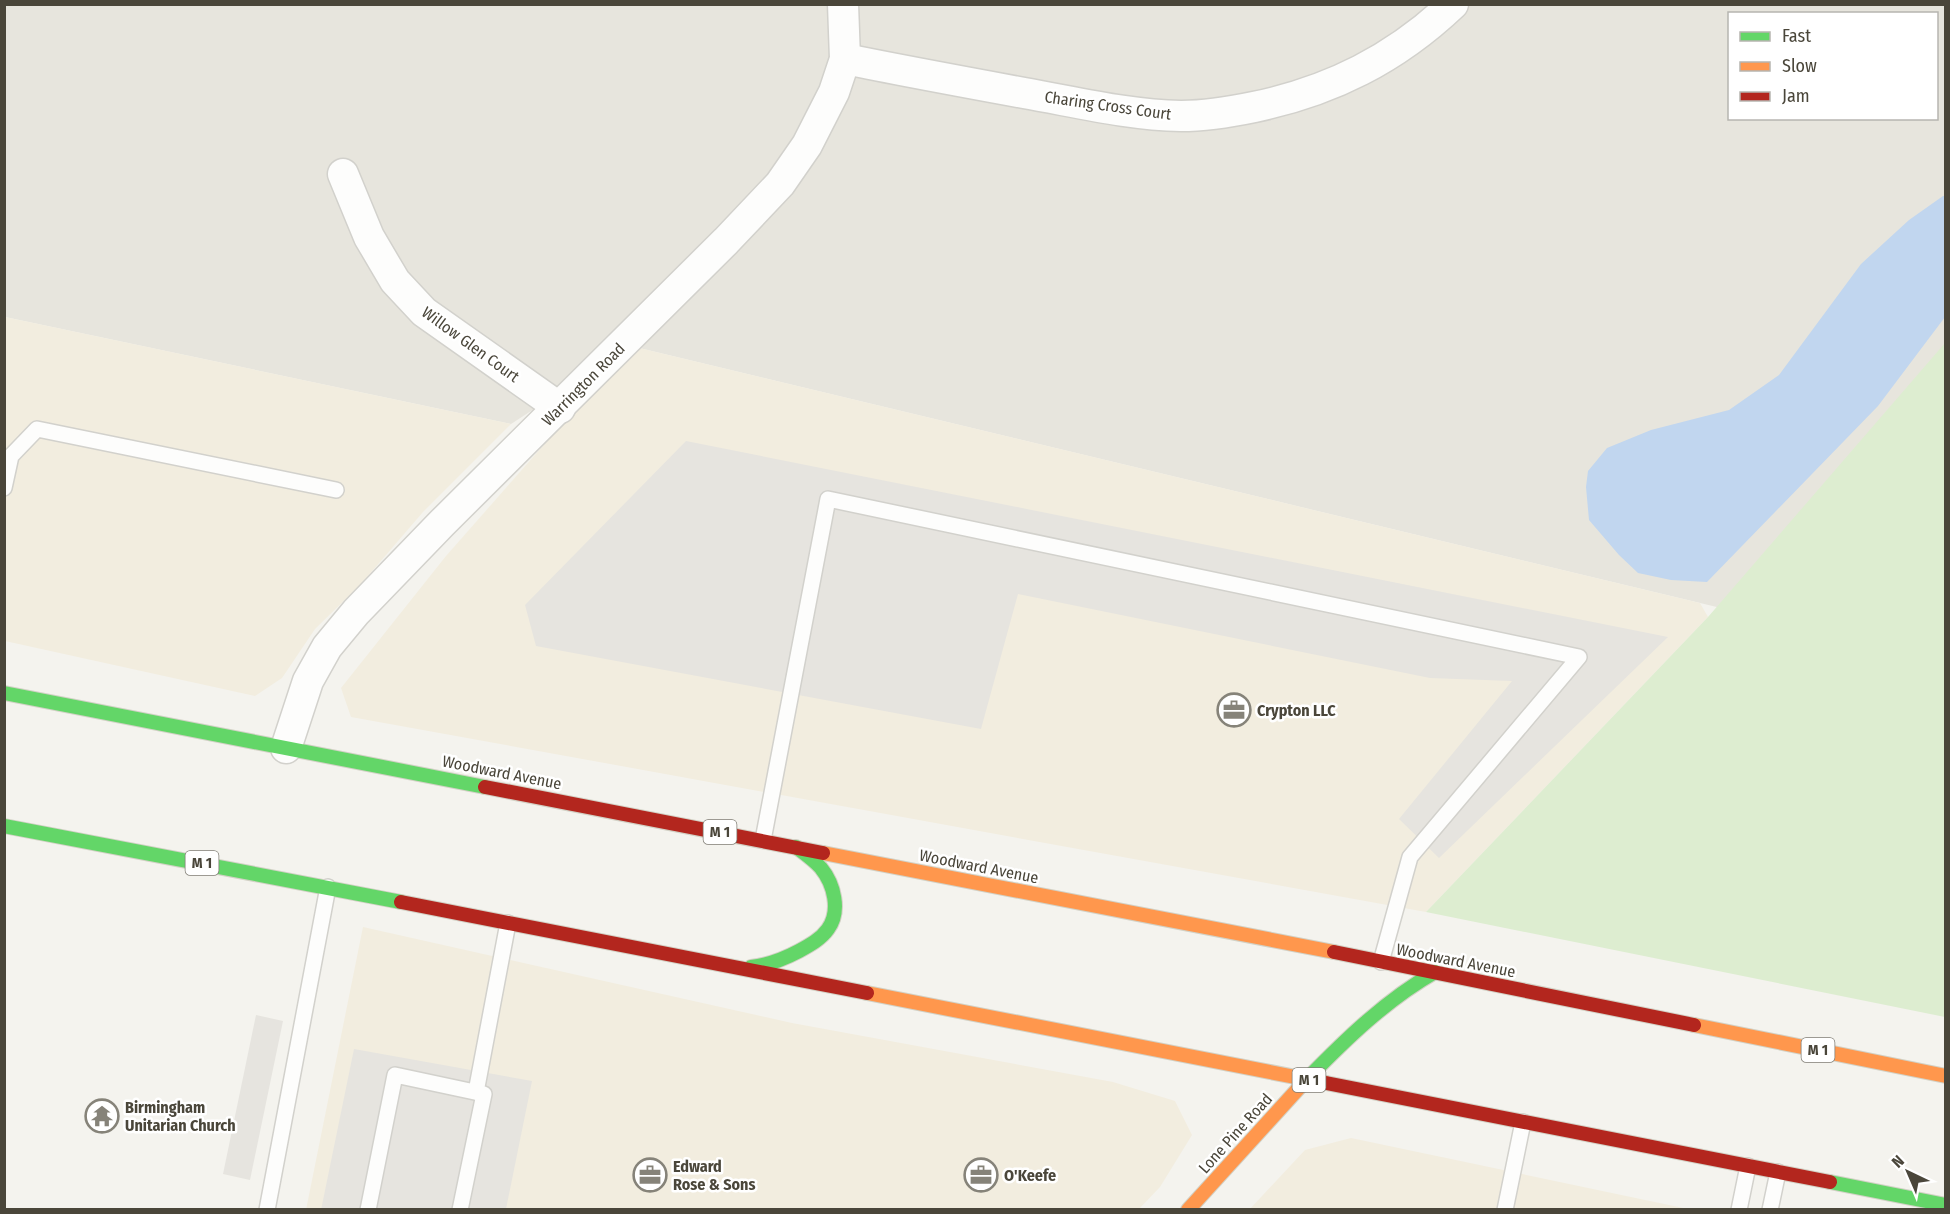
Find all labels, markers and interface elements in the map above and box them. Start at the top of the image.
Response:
legend [1728,12,1938,120]
text: Fast [1782,25,1811,47]
text: Slow [1782,55,1817,77]
text: Jam [1782,85,1810,107]
street label: Charing Cross Court [1043,87,1173,124]
street label: Willow Glen Court [418,303,524,387]
street label: Warrington Road [538,339,629,430]
office icon: Crypton LLC [1216,692,1252,728]
place label: Crypton LLC [1257,701,1336,720]
street label: Woodward Avenue [441,752,563,793]
road number: M 1 [704,820,736,844]
street label: Woodward Avenue [918,846,1040,887]
road number: M 1 [186,851,218,875]
street label: Woodward Avenue [1395,940,1517,981]
road number: M 1 [1802,1038,1834,1062]
road number: M 1 [1292,1068,1326,1092]
street label: Lone Pine Road [1195,1089,1276,1177]
temple icon: Birmingham Unitarian Church [84,1098,120,1134]
place label: Birmingham Unitarian Church [125,1098,236,1135]
north arrow [1878,1142,1938,1202]
text: N [1888,1151,1908,1172]
office icon: Edward Rose & Sons [632,1157,668,1193]
place label: Edward Rose & Sons [673,1157,755,1194]
office icon: O'Keefe [963,1157,999,1193]
place label: O'Keefe [1004,1166,1056,1185]

